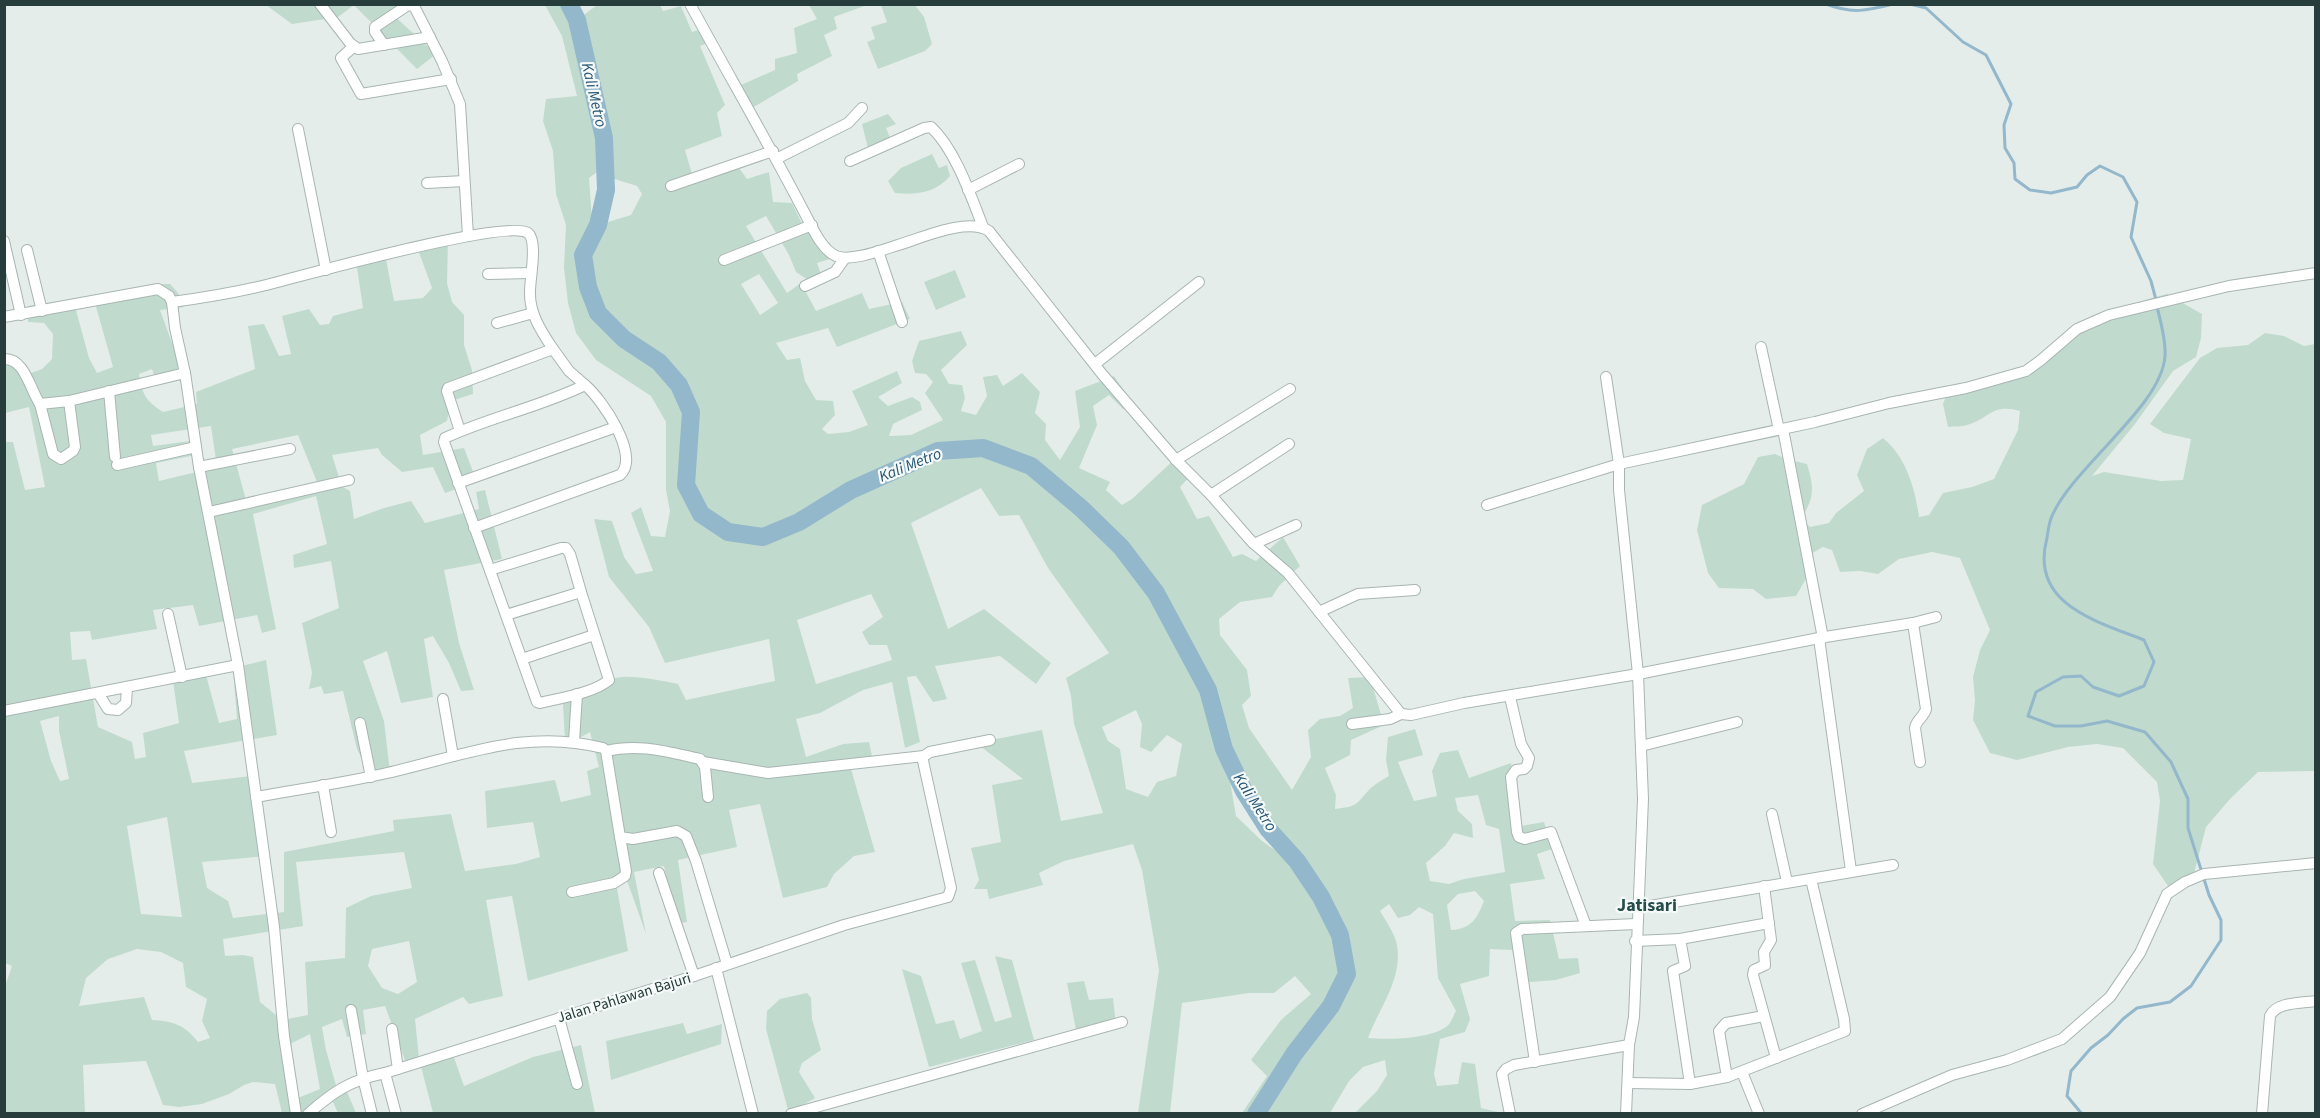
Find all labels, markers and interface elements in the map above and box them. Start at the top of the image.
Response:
water label: Kali Metro [576,61,612,129]
water label: Kali Metro [875,442,945,488]
water label: Kali Metro [1228,768,1282,836]
district label: Jatisari [1617,893,1677,918]
street label: Jalan Pahlawan Bajuri [555,968,693,1028]

